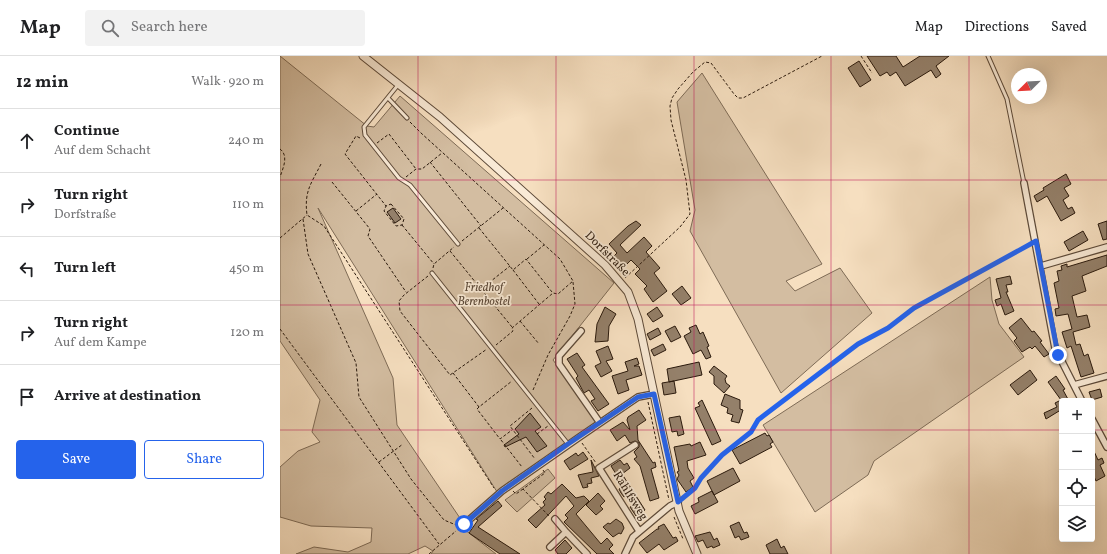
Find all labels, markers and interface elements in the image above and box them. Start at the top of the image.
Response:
search box [85,10,365,46]
text: Map [20,15,61,41]
icon: search [99,17,121,39]
text: Search here [131,17,208,38]
text: Map [915,18,943,37]
text: Directions [965,18,1029,37]
text: Saved [1051,18,1087,37]
north arrow [1011,68,1047,104]
text: 12 min [16,71,69,94]
text: Walk · 920 m [191,73,264,91]
text: Continue [54,121,119,142]
icon: ahead [16,130,38,152]
text: 240 m [228,132,264,150]
text: Auf dem Schacht [54,142,151,160]
text: Turn right [54,185,128,206]
icon: right [16,194,38,216]
text: 110 m [232,196,264,214]
text: Dorfstraße [54,206,116,224]
street label: Dorfstraße [581,228,633,280]
icon: left [16,258,38,280]
text: Turn left [54,258,116,279]
text: 450 m [229,260,264,278]
park label: Friedhof Berenbostel [458,280,510,310]
text: Turn right [54,313,128,334]
icon: right [16,322,38,344]
text: 120 m [230,324,264,342]
text: Auf dem Kampe [54,334,147,352]
route end [1049,346,1067,364]
icon: arrive [16,386,38,408]
text: Arrive at destination [54,386,201,407]
map controls [1059,398,1095,542]
button: + [1059,398,1095,434]
button: − [1059,434,1095,470]
button: Save [16,440,136,479]
button: Share [144,440,264,479]
street label: Rahlfsweg [609,468,651,524]
button: locate [1059,470,1095,506]
button: layers [1059,506,1095,542]
route start [455,515,473,533]

